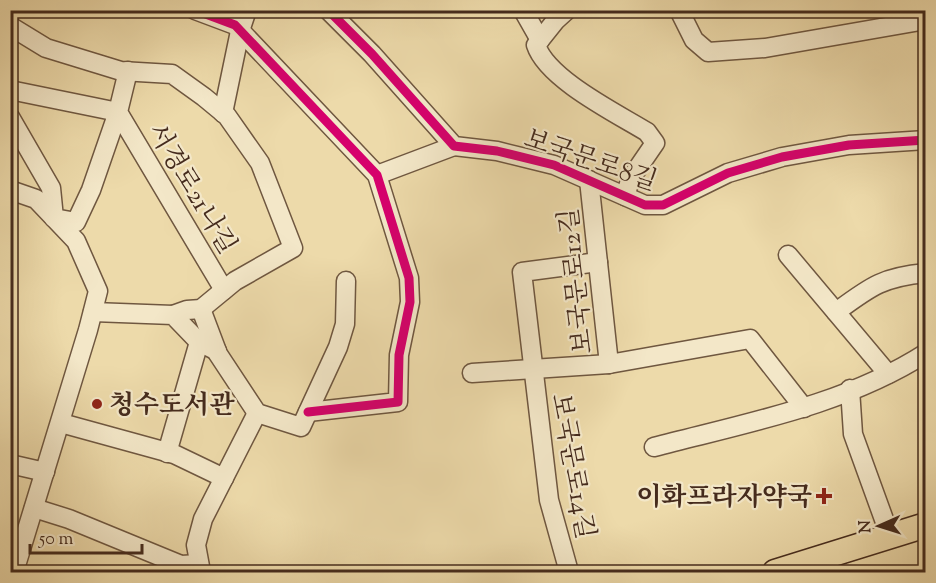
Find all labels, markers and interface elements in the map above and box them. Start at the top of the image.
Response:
street label: 서경로21나길 [137,117,244,262]
street label: 보국문로8길 [519,121,662,201]
street label: 보국문로12길 [551,206,604,356]
place label: 청수도서관 [109,388,235,425]
street label: 보국문로14길 [541,391,603,542]
marker: 청수도서관 [90,397,104,411]
place label: 이화프라자약국 [636,480,812,517]
marker: 이화프라자약국 [817,489,831,503]
north arrow [849,496,909,556]
scale bar [30,517,142,555]
text: N [855,519,878,534]
text: 50 m [38,527,74,553]

